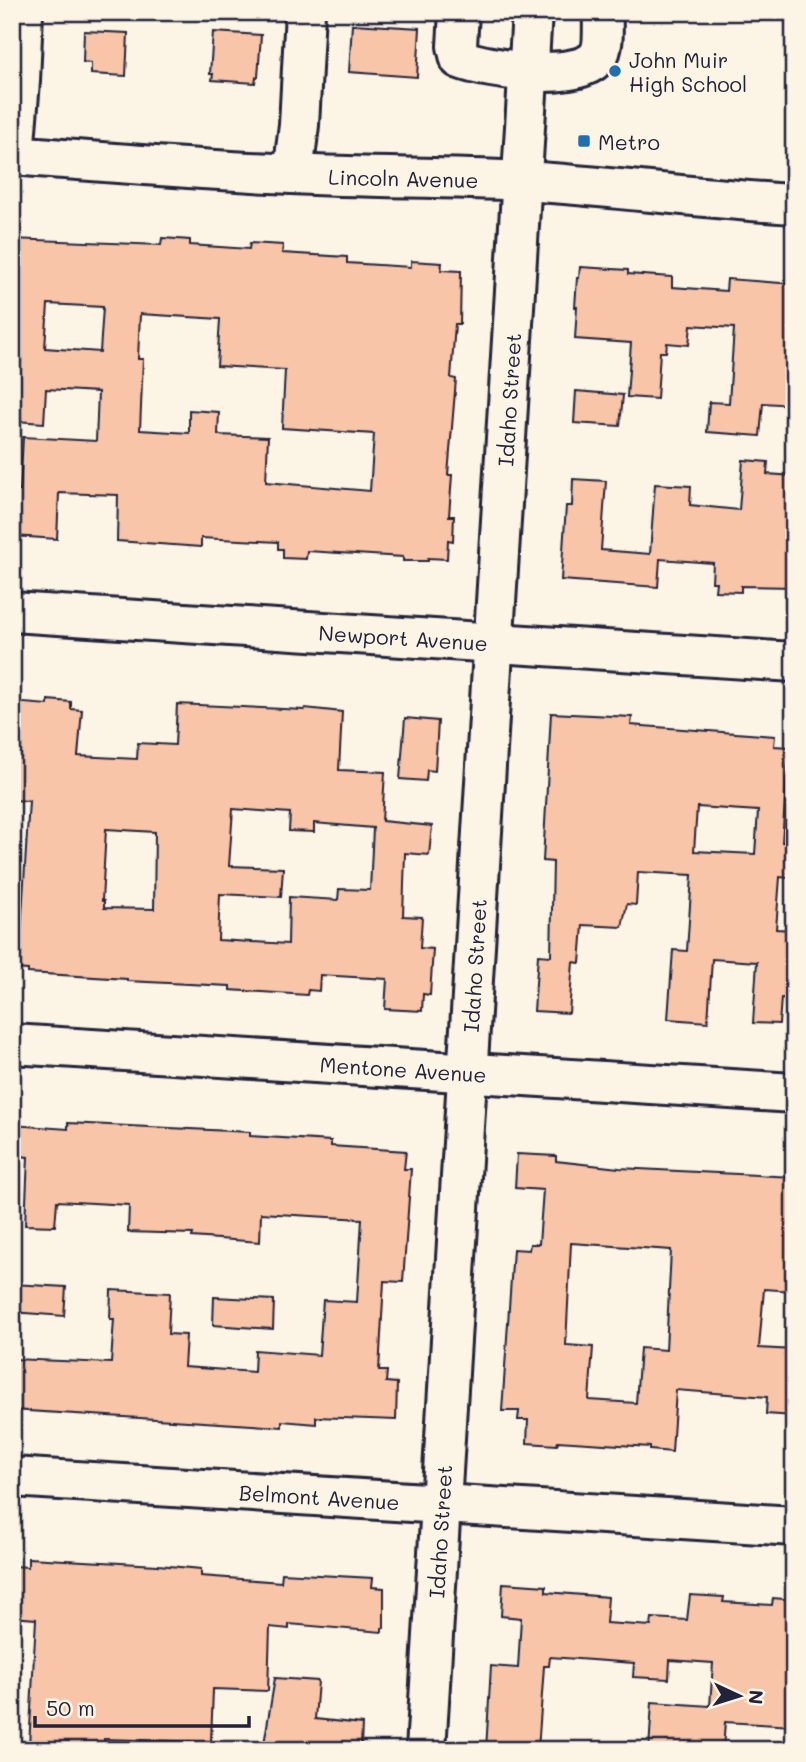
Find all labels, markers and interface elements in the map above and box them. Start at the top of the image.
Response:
place label: John Muir High School [629,46,747,97]
marker: John Muir High School [607,63,623,79]
place label: Metro [598,128,660,155]
marker: Metro [576,133,592,149]
street label: Lincoln Avenue [328,162,479,193]
street label: Idaho Street [491,332,526,467]
street label: Newport Avenue [318,618,489,656]
street label: Idaho Street [456,898,491,1033]
street label: Mentone Avenue [319,1050,487,1087]
street label: Idaho Street [422,1464,457,1599]
street label: Belmont Avenue [238,1478,401,1515]
north arrow [704,1660,774,1730]
scale bar [35,1685,248,1729]
text: N [743,1689,769,1705]
text: 50 m [46,1694,95,1721]

